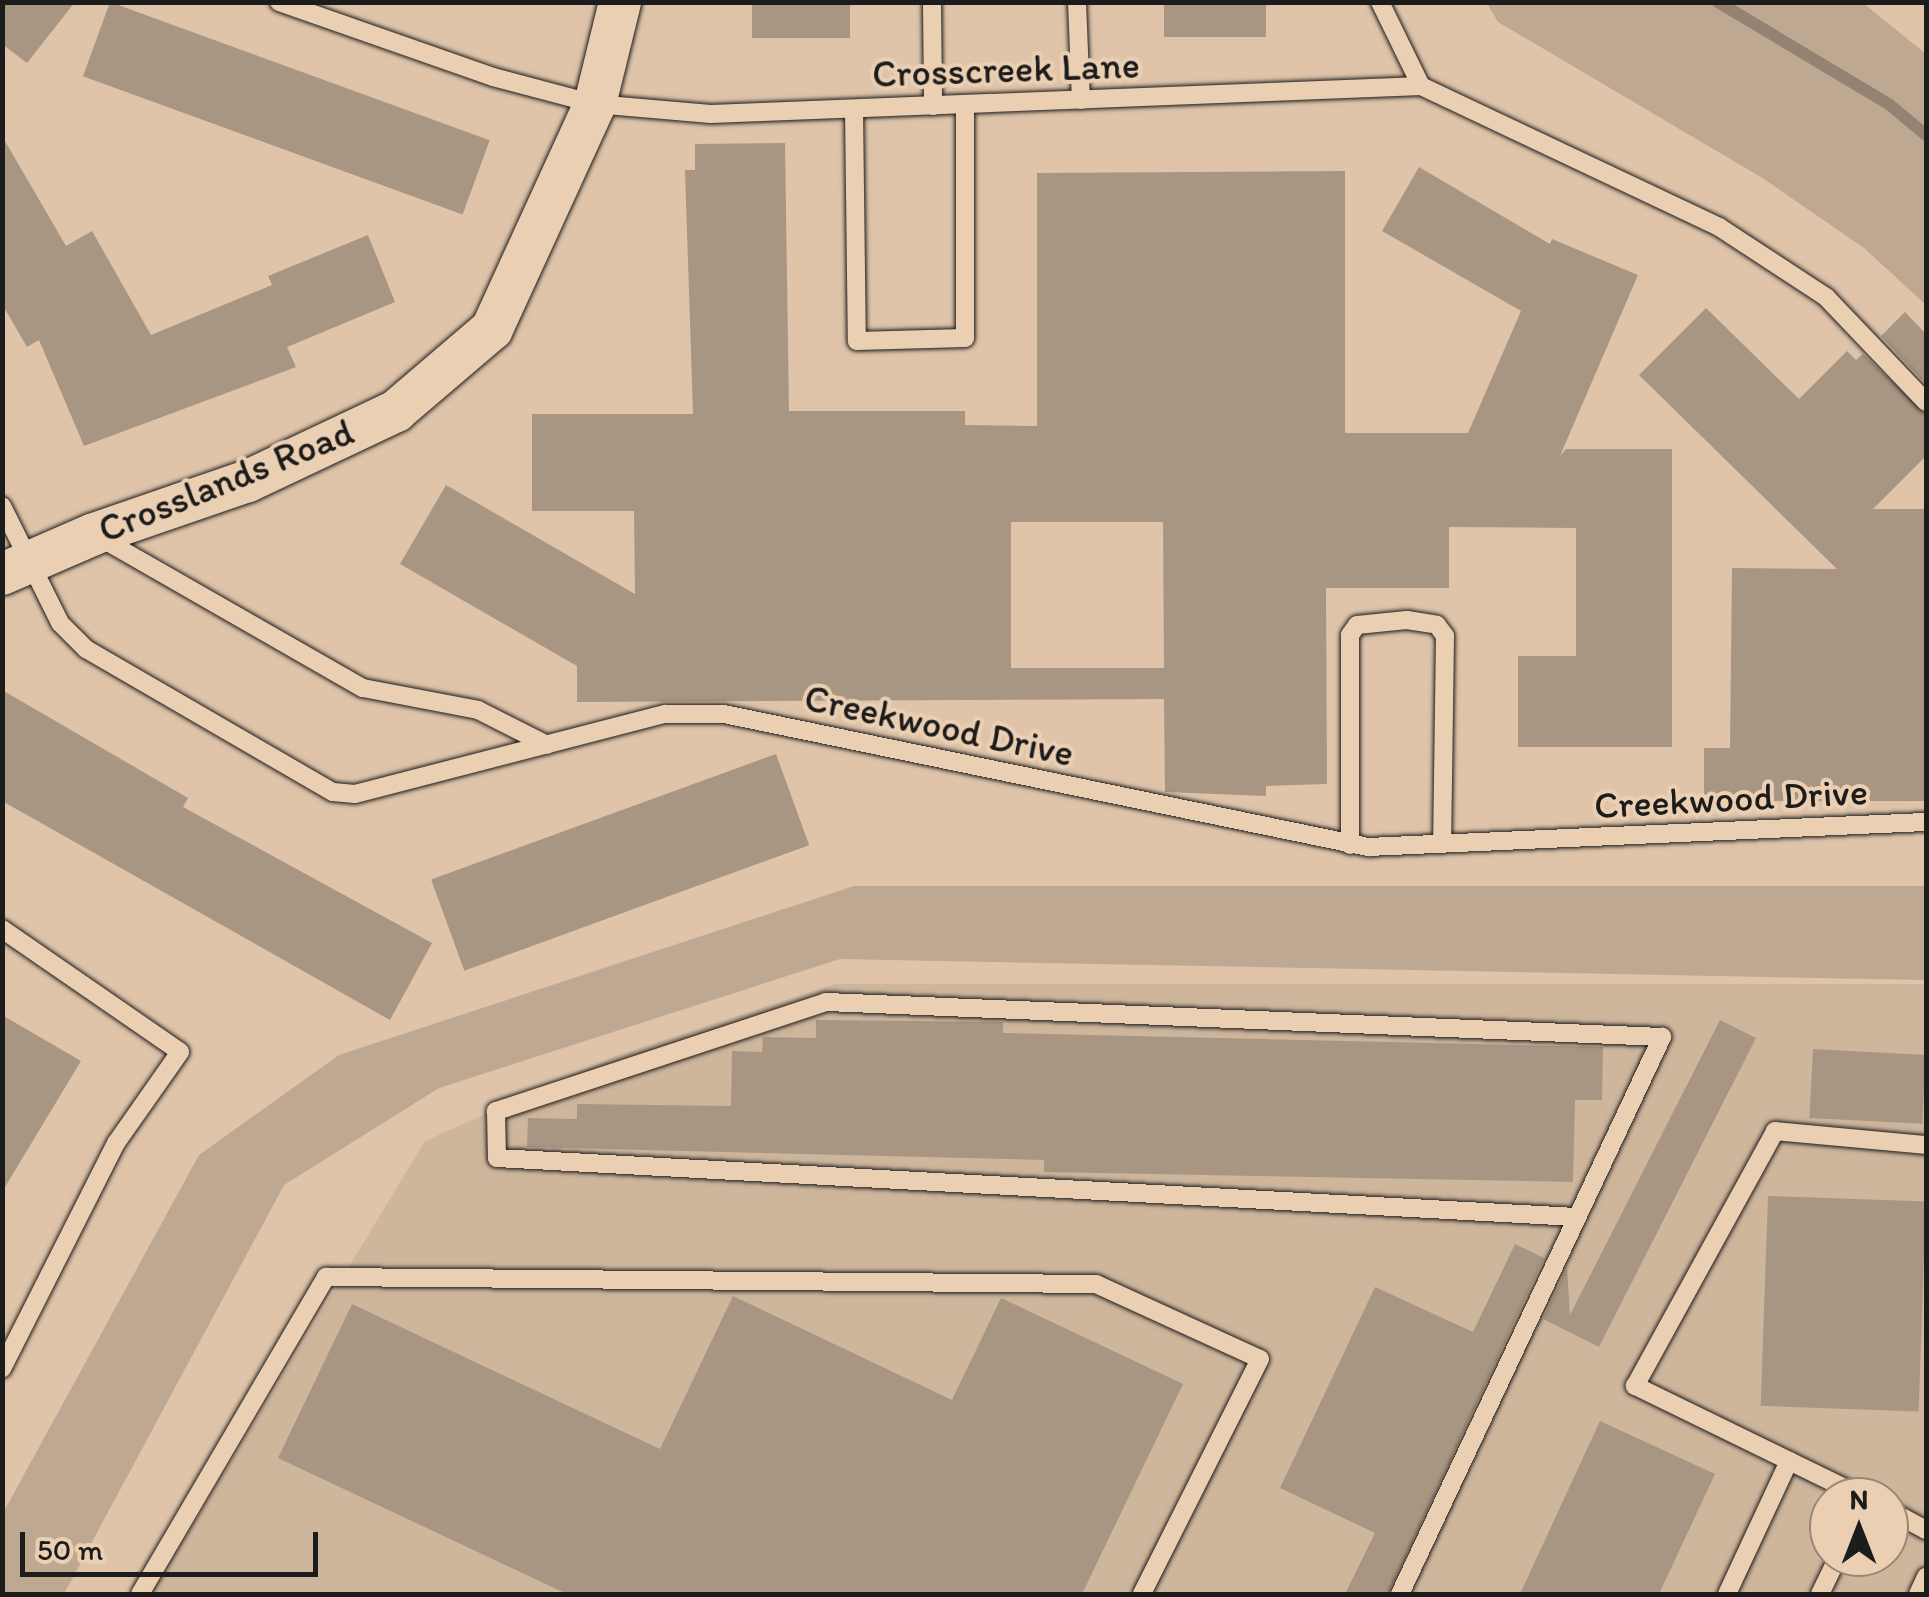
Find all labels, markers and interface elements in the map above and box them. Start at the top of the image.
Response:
street label: Crosscreek Lane [871,43,1141,97]
street label: Crosslands Road [92,409,360,553]
street label: Creekwood Drive [800,675,1078,777]
street label: Creekwood Drive [1593,769,1869,829]
north arrow [1809,1477,1909,1577]
text: N [1850,1482,1868,1516]
scale bar [25,1512,322,1574]
text: 50 m [37,1531,103,1568]

